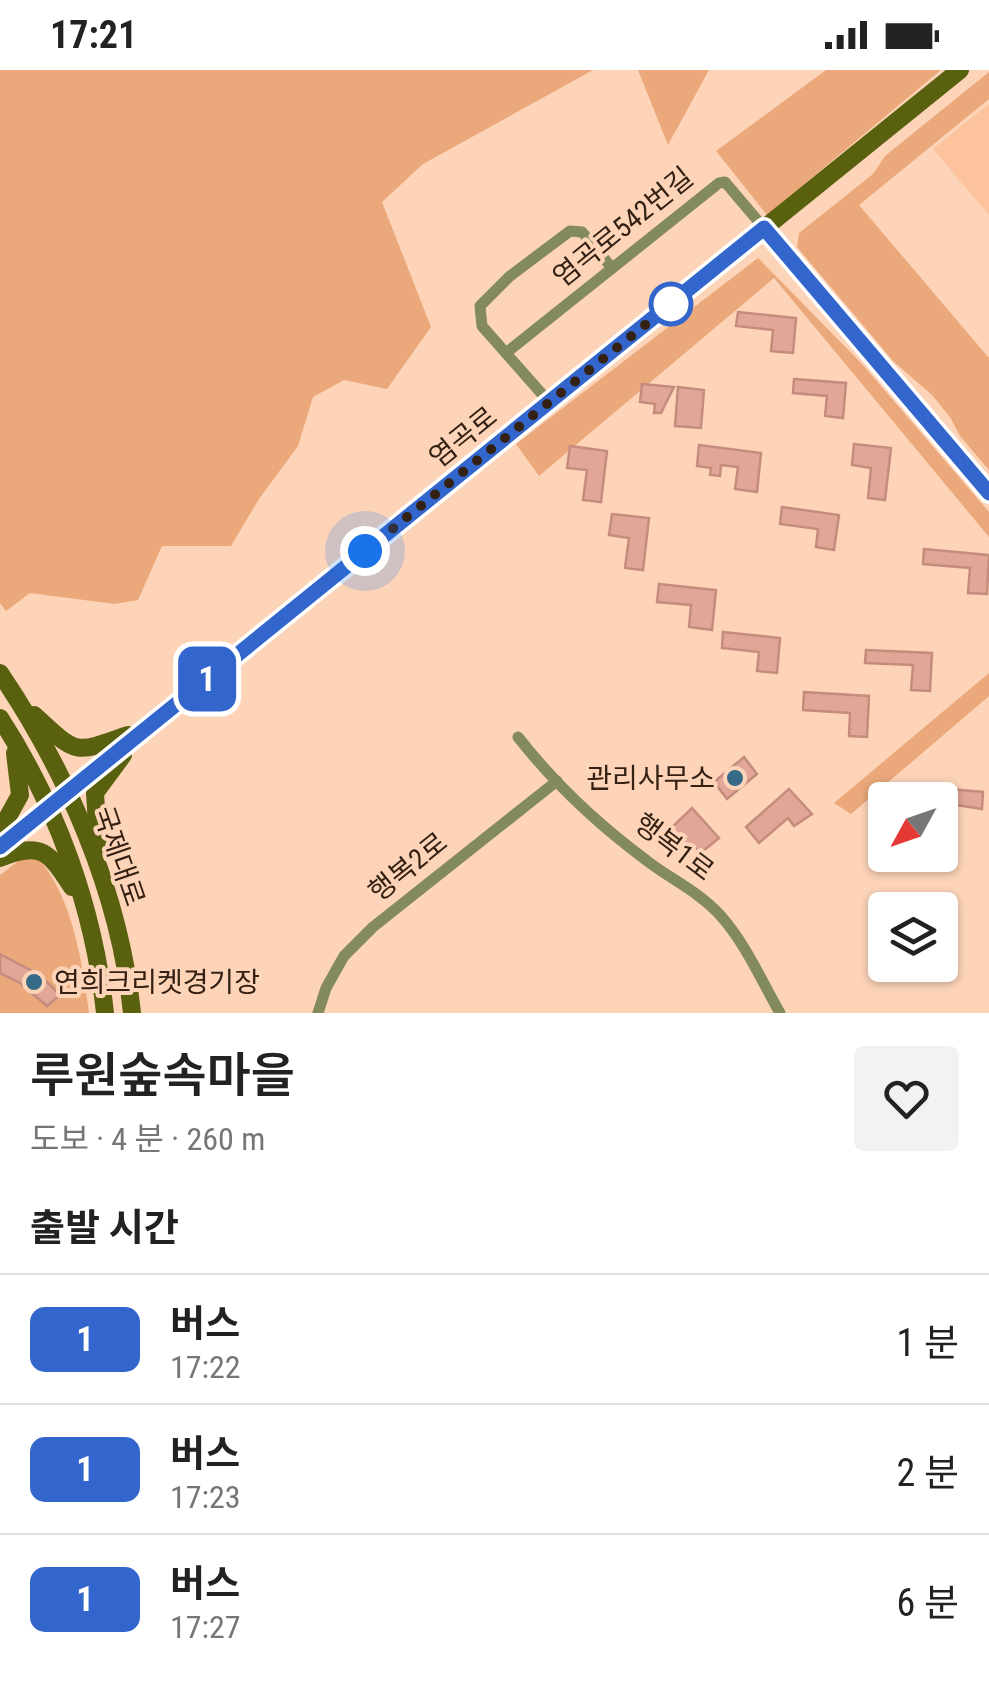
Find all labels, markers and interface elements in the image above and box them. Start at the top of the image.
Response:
text: 17:21 [50,13,137,57]
street label: 염곡로542번길 [546,161,700,293]
unlabelled marker [650,283,692,325]
street label: 염곡로 [423,400,503,474]
your location [340,526,390,576]
line badge: 1 [174,646,240,712]
text: 1 [198,659,216,700]
place label: 관리사무소 [586,762,715,795]
marker: 관리사무소 [724,767,746,789]
north arrow [868,782,958,872]
map controls [868,782,958,982]
street label: 국제대로 [87,802,151,910]
street label: 행복1로 [628,806,720,888]
street label: 행복2로 [362,826,454,908]
button: layers [868,892,958,982]
place label: 연희크리켓경기장 [54,966,260,999]
marker: 연희크리켓경기장 [23,971,45,993]
button: heart [854,1046,959,1151]
text: 루원숲속마을 [30,1047,295,1104]
text: 도보 · 4 분 · 260 m [30,1120,265,1158]
text: 출발 시간 [30,1206,179,1250]
text: 버스 [170,1302,240,1346]
text: 1 [76,1319,94,1360]
text: 1 분 [897,1321,959,1365]
text: 17:22 [170,1348,241,1386]
text: 버스 [170,1432,240,1476]
text: 1 [76,1449,94,1490]
text: 2 분 [897,1451,959,1495]
text: 17:23 [170,1478,241,1516]
text: 버스 [170,1562,240,1606]
text: 1 [76,1579,94,1620]
text: 6 분 [897,1581,959,1625]
text: 17:27 [170,1608,241,1646]

